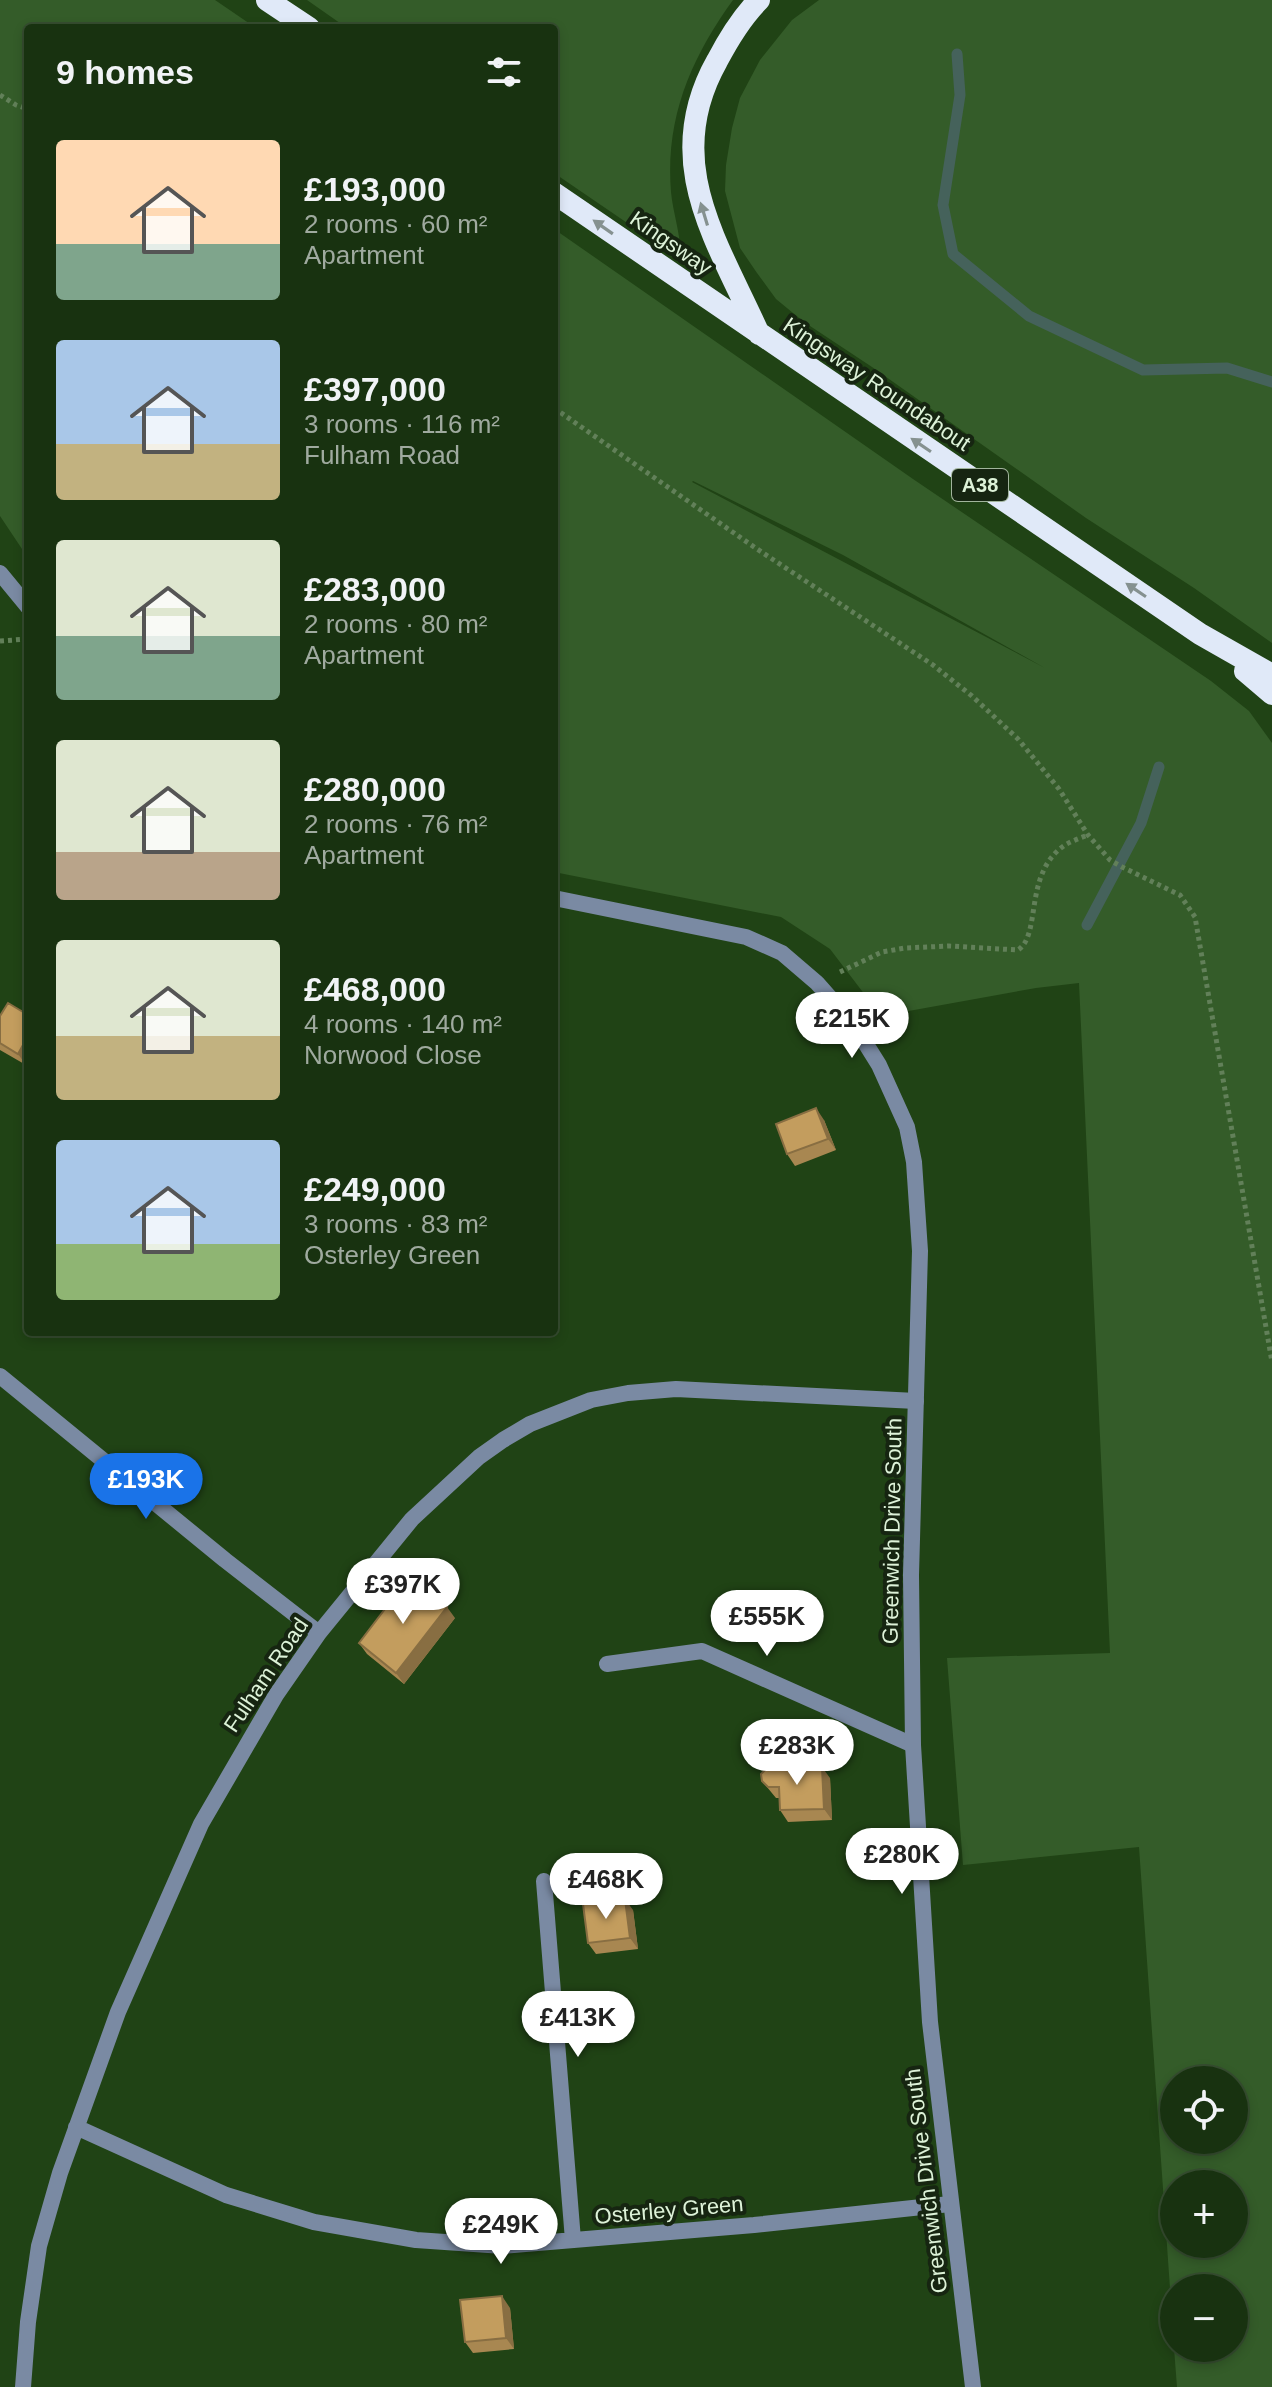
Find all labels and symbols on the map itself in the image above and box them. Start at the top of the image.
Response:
one-way arrow [697,201,710,225]
street label: Kingsway [625,206,717,280]
one-way arrow [593,220,614,235]
street label: Kingsway Roundabout [779,312,975,456]
one-way arrow [910,437,931,452]
road number: A38 [952,469,1008,501]
one-way arrow [1125,583,1146,598]
pin: £215K [796,992,908,1060]
street label: Greenwich Drive South [878,1418,906,1644]
pin: £193K [90,1453,202,1521]
pin: £397K [347,1558,459,1626]
pin: £555K [711,1590,823,1658]
street label: Fulham Road [219,1613,313,1737]
pin: £283K [741,1719,853,1787]
pin: £280K [846,1828,958,1896]
pin: £468K [550,1853,662,1921]
pin: £413K [522,1991,634,2059]
street label: Greenwich Drive South [900,2067,952,2295]
street label: Osterley Green [594,2191,744,2229]
pin: £249K [445,2198,557,2266]

